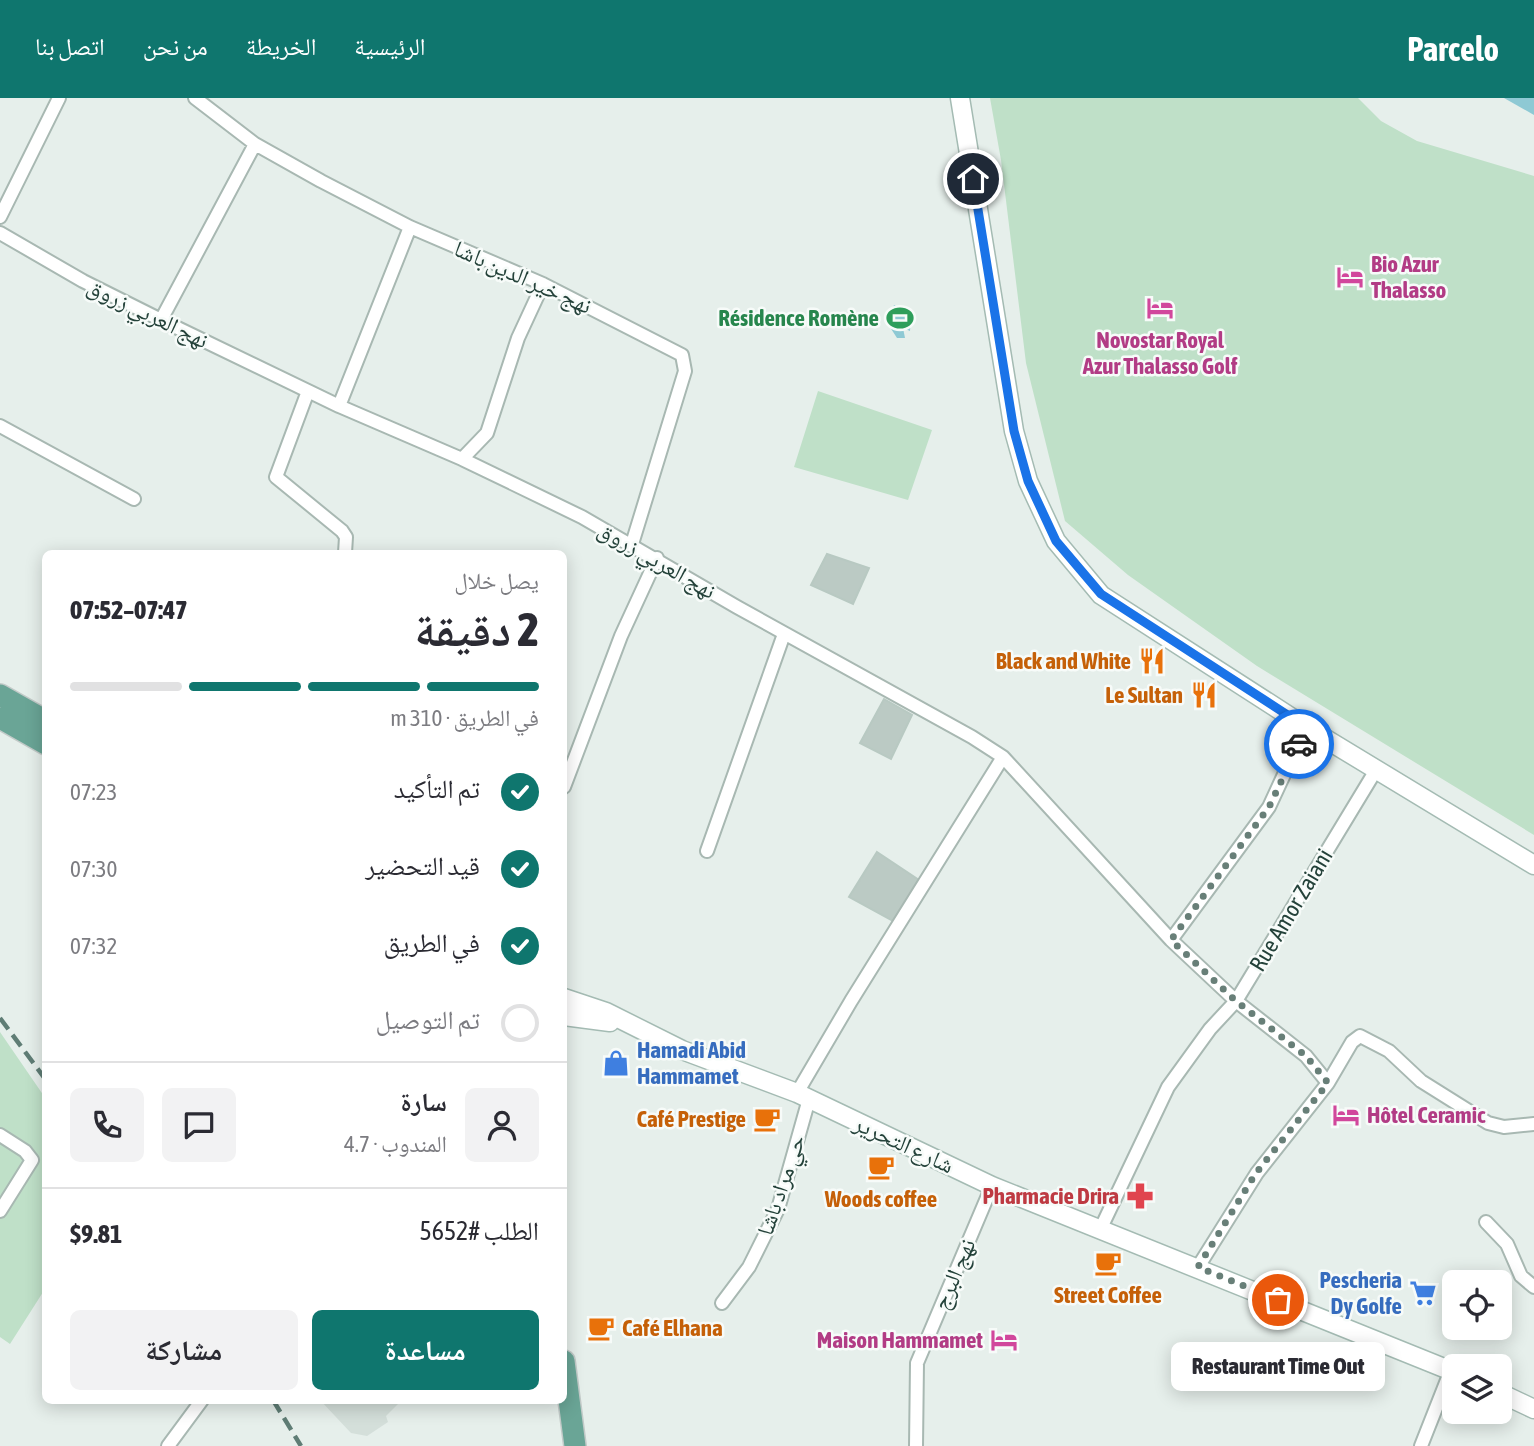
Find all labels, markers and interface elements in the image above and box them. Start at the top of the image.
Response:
text: Parcelo [1407,30,1499,68]
text: اتصل بنا [35,33,105,60]
text: من نحن [143,33,208,60]
text: الخريطة [246,33,316,60]
text: الرئيسية [354,33,425,60]
pin [943,149,1003,209]
icon: home [954,160,992,198]
street label: نهج خير الدين باشا [449,235,596,321]
place label: Bio Azur Thalasso [1371,251,1447,303]
hotel icon: Bio Azur Thalasso [1335,262,1365,292]
street label: نهج العربي زروق [81,273,213,359]
hotel icon: Novostar Royal Azur Thalasso Golf [1145,293,1175,323]
sports icon: Résidence Romène [885,303,915,333]
place label: Résidence Romène [718,305,879,331]
place label: Novostar Royal Azur Thalasso Golf [1082,327,1238,379]
street label: نهج العربي زروق [591,516,720,609]
text: يصل خلال [454,568,539,594]
text: 07:47–07:52 [70,595,187,625]
text: 2 دقيقة [414,603,539,656]
restaurant icon: Black and White [1137,646,1167,676]
place label: Black and White [996,648,1131,674]
restaurant icon: Le Sultan [1189,680,1219,710]
place label: Le Sultan [1105,682,1183,708]
text: في الطريق · 310 m [390,705,539,731]
courier [1264,709,1334,779]
icon: car [1280,725,1318,763]
icon: check [501,773,539,811]
text: تم التأكيد [394,774,480,804]
text: 07:23 [70,779,117,805]
street label: Rue Amor Zaiani [1244,844,1338,976]
icon: check [501,850,539,888]
text: قيد التحضير [365,851,480,881]
text: 07:30 [70,856,117,882]
icon: check [501,927,539,965]
text: في الطريق [383,928,480,958]
text: 07:32 [70,933,117,959]
text: تم التوصيل [375,1005,480,1035]
place label: Hamadi Abid Hammamet [637,1037,746,1089]
shop icon: Hamadi Abid Hammamet [601,1048,631,1078]
text: سارة [400,1087,447,1117]
button: phone [70,1088,144,1162]
button: chat [162,1088,236,1162]
button: person [465,1088,539,1162]
hotel icon: Hôtel Ceramic [1331,1100,1361,1130]
place label: Hôtel Ceramic [1367,1102,1486,1128]
cafe icon: Café Prestige [752,1104,782,1134]
place label: Café Prestige [637,1106,746,1132]
street label: شارع التحرير [848,1109,958,1180]
text: المندوب · 4.7 [344,1131,447,1157]
street label: حي مراد باشا [752,1131,816,1241]
cafe icon: Woods coffee [866,1152,896,1182]
pharmacy icon: Pharmacie Drira [1125,1181,1155,1211]
place label: Pharmacie Drira [982,1183,1119,1209]
place label: Woods coffee [824,1186,937,1212]
text: الطلب #5652 [419,1216,539,1246]
text: $9.81 [70,1219,122,1249]
street label: نهج البرج [927,1235,982,1314]
cafe icon: Street Coffee [1093,1248,1123,1278]
place label: Pescheria Dy Golfe [1320,1267,1402,1319]
pin [1248,1270,1308,1330]
map controls [1442,1270,1512,1424]
button: locate [1442,1270,1512,1340]
supermarket icon: Pescheria Dy Golfe [1408,1278,1438,1308]
icon: bag [1259,1281,1297,1319]
place label: Street Coffee [1054,1282,1162,1308]
button: مشاركة [70,1310,298,1390]
button: مساعدة [312,1310,539,1390]
cafe icon: Café Elhana [586,1313,616,1343]
place label: Café Elhana [622,1315,723,1341]
hotel icon: Maison Hammamet [989,1325,1019,1355]
place label: Maison Hammamet [817,1327,983,1353]
callout: Restaurant Time Out [1171,1342,1385,1391]
text: Restaurant Time Out [1192,1353,1364,1379]
button: layers [1442,1354,1512,1424]

